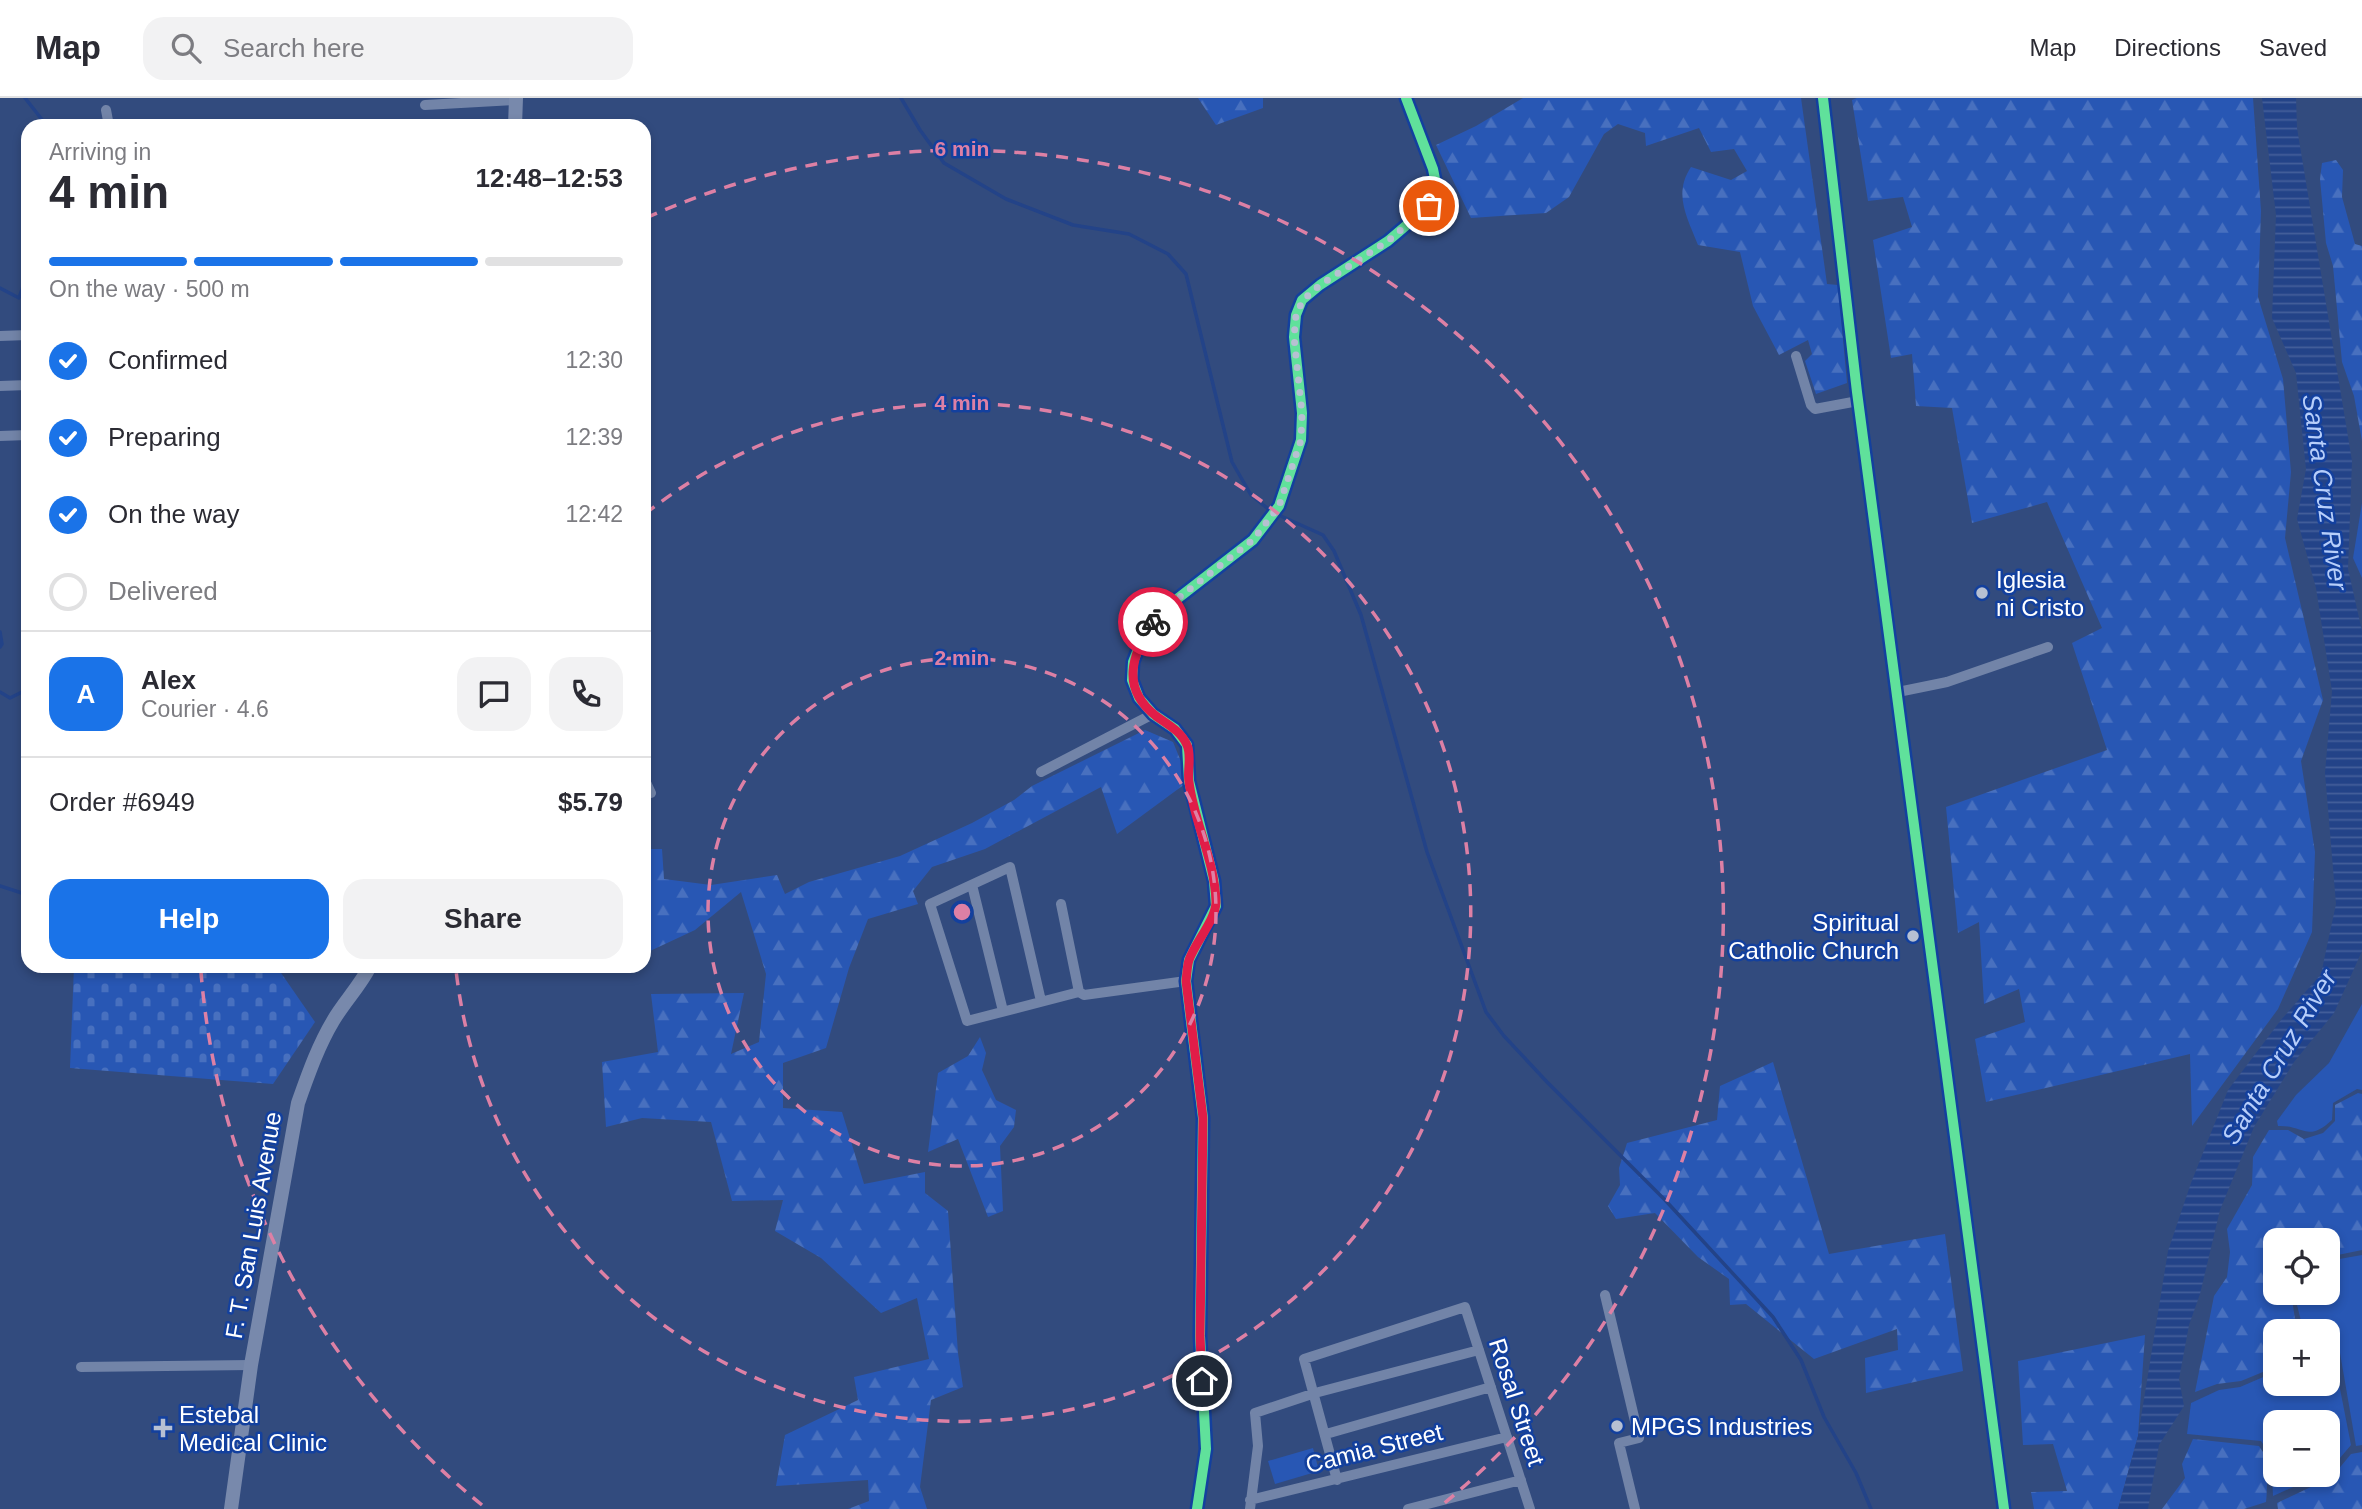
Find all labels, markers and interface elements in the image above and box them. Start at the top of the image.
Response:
search box [143,17,633,80]
text: Map [35,29,101,66]
icon: search [167,29,205,67]
text: Search here [223,33,365,63]
text: Map [2030,34,2076,61]
text: Directions [2114,34,2221,61]
text: Saved [2259,34,2327,61]
text: 6 min [935,137,989,160]
text: Arriving in [49,139,151,165]
text: 12:48–12:53 [476,163,623,193]
text: 4 min [49,166,169,218]
pin [1399,176,1459,236]
icon: bag [1410,187,1448,225]
text: On the way · 500 m [49,276,250,302]
icon: check [49,342,87,380]
text: Confirmed [108,345,228,375]
text: 12:30 [565,347,623,373]
text: 4 min [935,391,989,414]
water label: Santa Cruz River [2296,392,2354,593]
icon: check [49,419,87,457]
text: Preparing [108,422,221,452]
text: 12:39 [565,424,623,450]
icon: check [49,496,87,534]
text: On the way [108,499,240,529]
text: 12:42 [565,501,623,527]
place label: Iglesia ni Cristo [1996,566,2084,621]
text: Delivered [108,576,218,606]
marker: Iglesia ni Cristo [1974,585,1990,601]
courier [1118,587,1188,657]
icon: bike [1134,603,1172,641]
text: 2 min [935,646,989,669]
button: chat [457,657,531,731]
button: phone [549,657,623,731]
text: Alex [141,665,196,695]
text: A [77,679,95,709]
text: Courier · 4.6 [141,696,269,722]
text: Order #6949 [49,787,195,817]
text: $5.79 [558,787,623,817]
button: Help [49,879,329,959]
button: Share [343,879,623,959]
centre of rings [950,900,974,924]
place label: Spiritual Catholic Church [1728,909,1899,964]
marker: Spiritual Catholic Church [1905,928,1921,944]
water label: Santa Cruz River [2215,963,2344,1150]
street label: F. T. San Luis Avenue [220,1109,286,1341]
map controls [2263,1228,2340,1487]
button: locate [2263,1228,2340,1305]
button: + [2263,1319,2340,1396]
street label: Rosal Street [1484,1335,1550,1469]
pin [1172,1351,1232,1411]
icon: home [1183,1362,1221,1400]
place label: Estebal Medical Clinic [179,1401,327,1456]
button: − [2263,1410,2340,1487]
place label: MPGS Industries [1631,1413,1812,1440]
marker: Estebal Medical Clinic [153,1418,173,1438]
street label: Camia Street [1303,1418,1446,1478]
marker: MPGS Industries [1609,1418,1625,1434]

